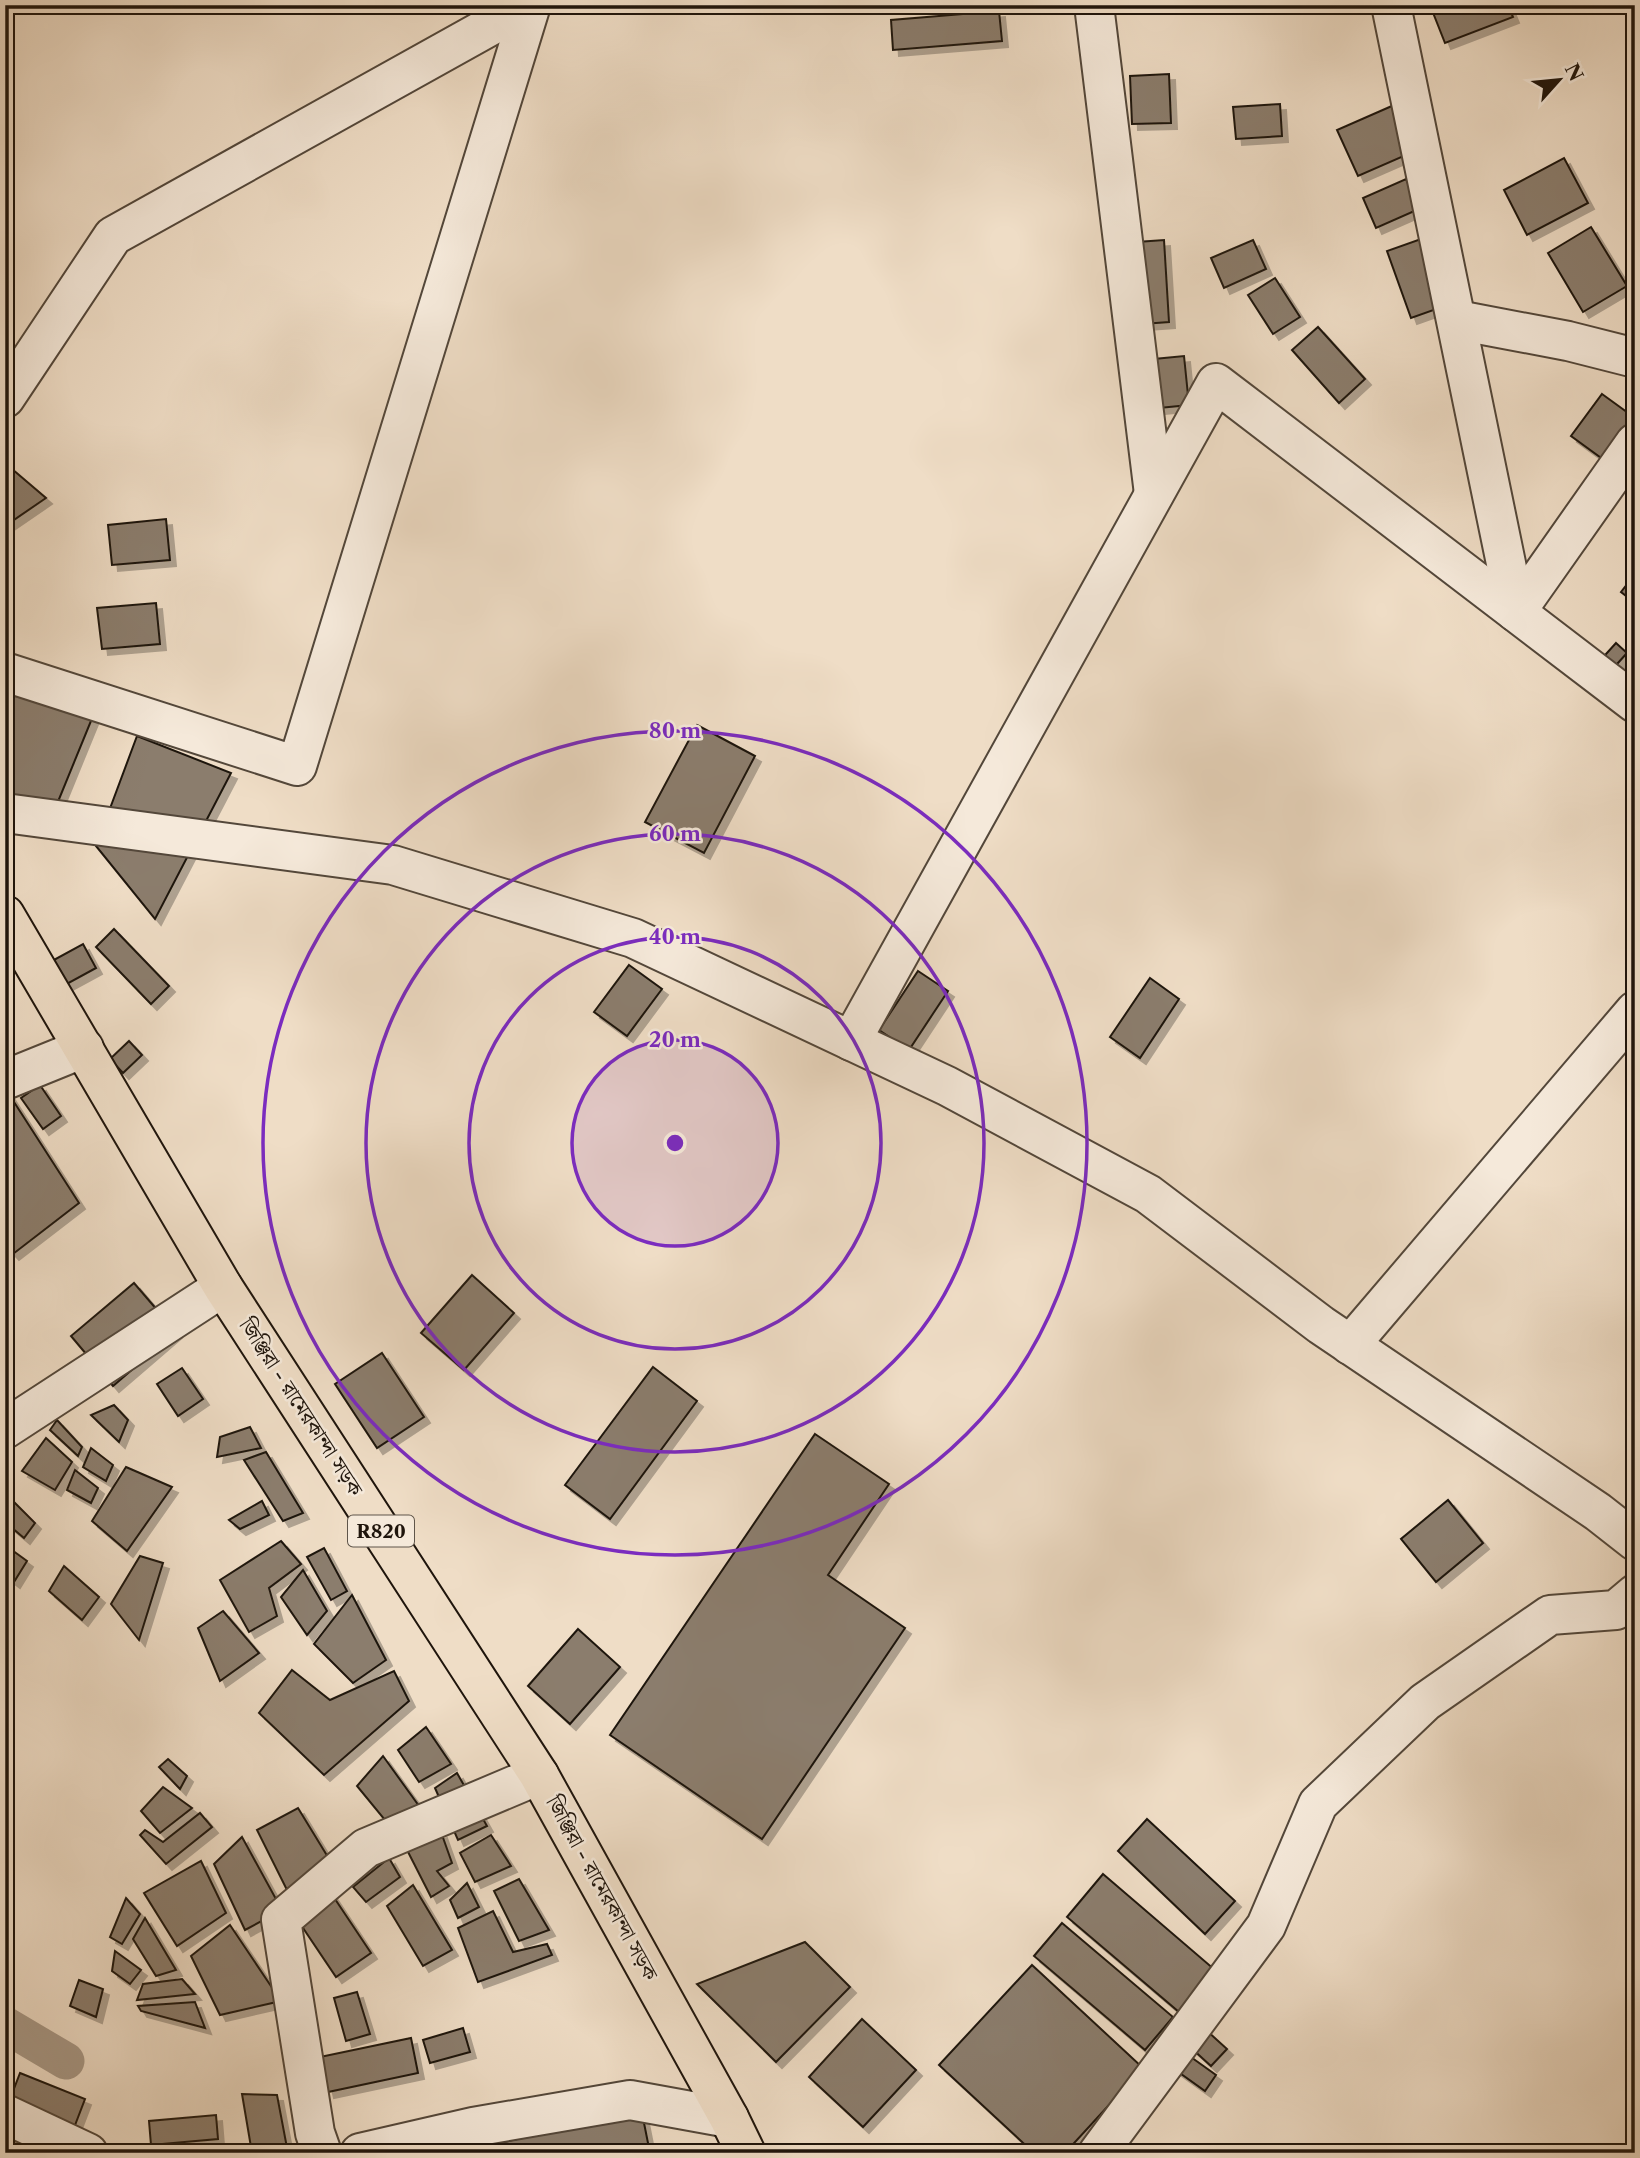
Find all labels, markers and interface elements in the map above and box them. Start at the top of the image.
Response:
north arrow [1524,46,1594,116]
text: N [1560,60,1588,85]
text: 80 m [649,718,701,743]
text: 60 m [649,821,701,846]
text: 40 m [649,924,701,949]
text: 20 m [649,1027,701,1052]
centre of rings [663,1131,687,1155]
street label: জিঞ্জিরা - রামেরকান্দা সড়ক [234,1312,369,1501]
road number: R820 [348,1516,414,1546]
street label: জিঞ্জিরা - রামেরকান্দা সড়ক [541,1790,664,1985]

